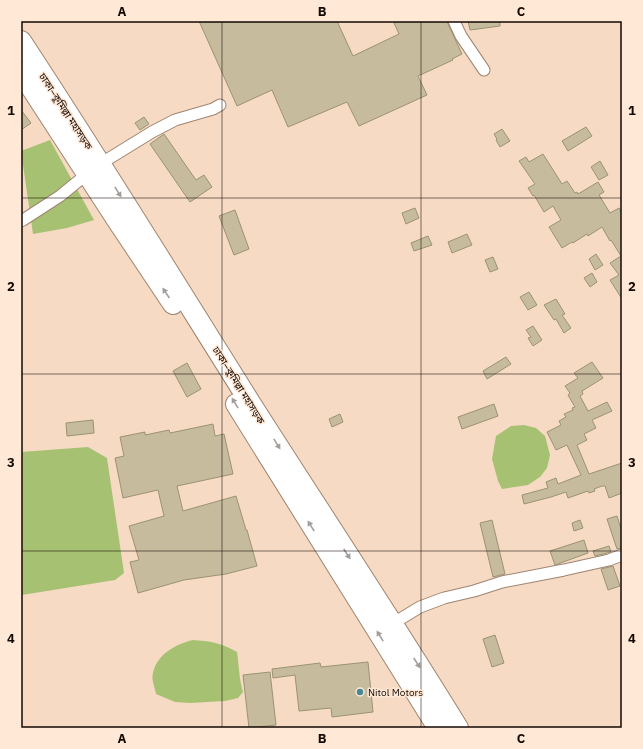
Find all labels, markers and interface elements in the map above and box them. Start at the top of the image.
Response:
text: A [118,3,127,20]
text: B [318,3,327,20]
text: C [517,3,526,20]
street label: ঢাকা–কুমিল্লা মহাসড়ক [35,70,96,153]
text: 1 [7,102,15,119]
text: 1 [628,102,636,119]
one-way arrow [114,187,122,197]
text: 2 [7,278,15,295]
text: 2 [628,278,636,295]
one-way arrow [162,288,170,299]
street label: ঢাকা–কুমিল্লা মহাসড়ক [209,343,268,427]
one-way arrow [232,397,239,409]
one-way arrow [273,439,281,449]
text: 3 [7,454,15,471]
text: 3 [628,454,636,471]
one-way arrow [307,521,315,531]
one-way arrow [343,548,351,559]
text: 4 [7,630,15,647]
one-way arrow [377,630,384,642]
text: 4 [628,630,636,647]
one-way arrow [414,657,421,669]
place label: Nitol Motors [368,686,423,699]
marker: Nitol Motors [355,687,365,697]
text: A [118,730,127,747]
text: B [318,730,327,747]
text: C [517,730,526,747]

